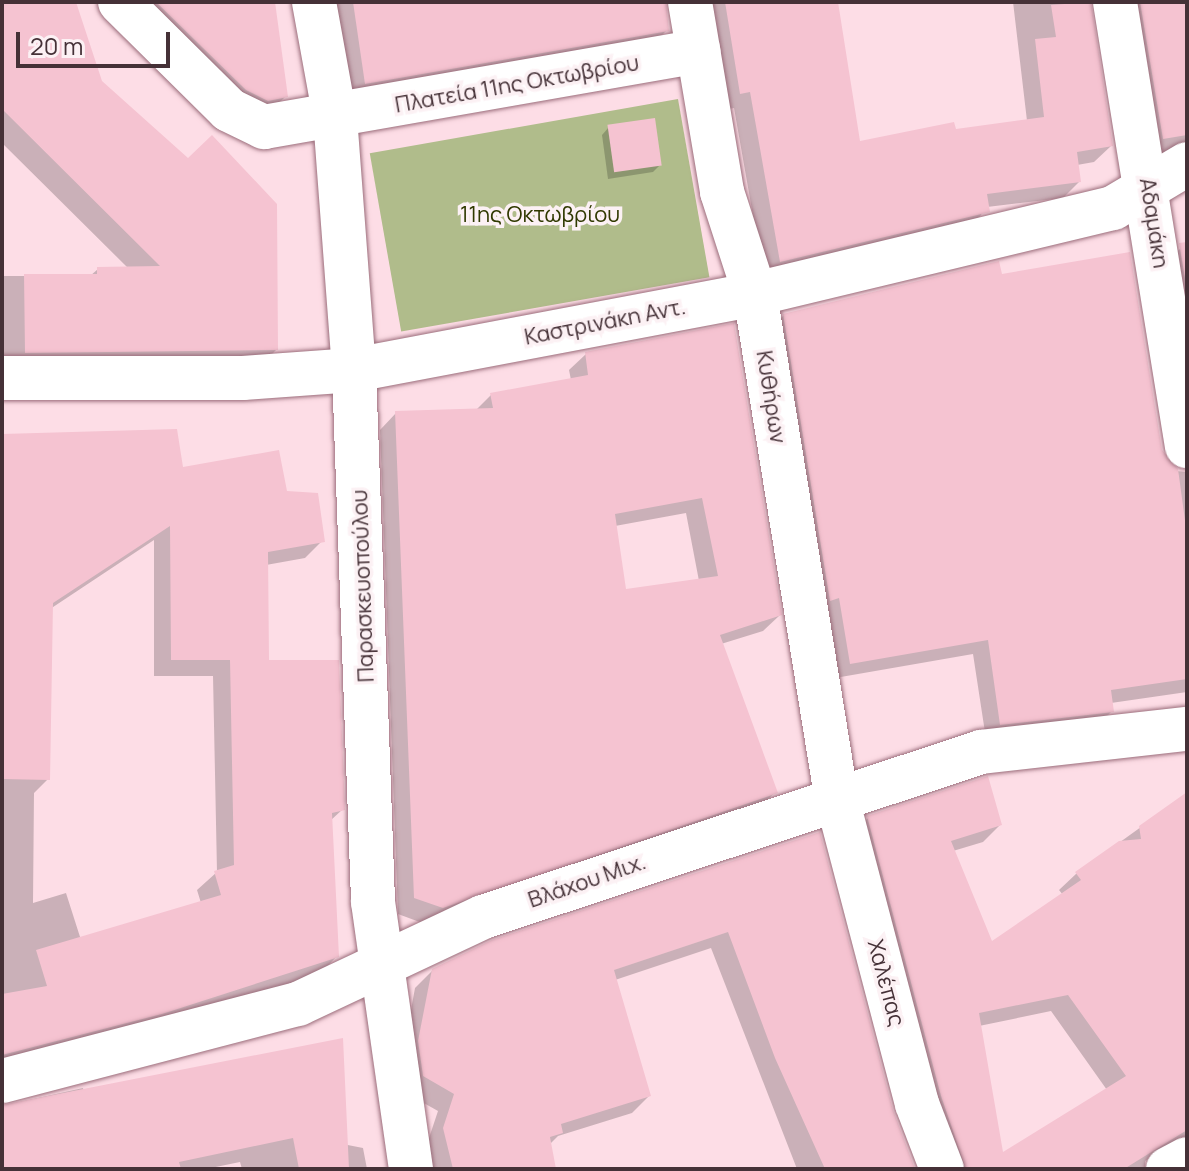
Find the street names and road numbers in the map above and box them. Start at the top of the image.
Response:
street label: Πλατεία 11ης Οκτωβρίου [393,50,641,118]
street label: Αδαμάκη [1134,176,1174,270]
street label: Καστρινάκη Αντ. [522,293,688,351]
street label: Κυθήρων [751,349,791,445]
street label: Παρασκευοπούλου [346,489,380,683]
street label: Βλάχου Μιχ. [525,849,649,913]
street label: Χαλέπας [862,937,910,1029]

